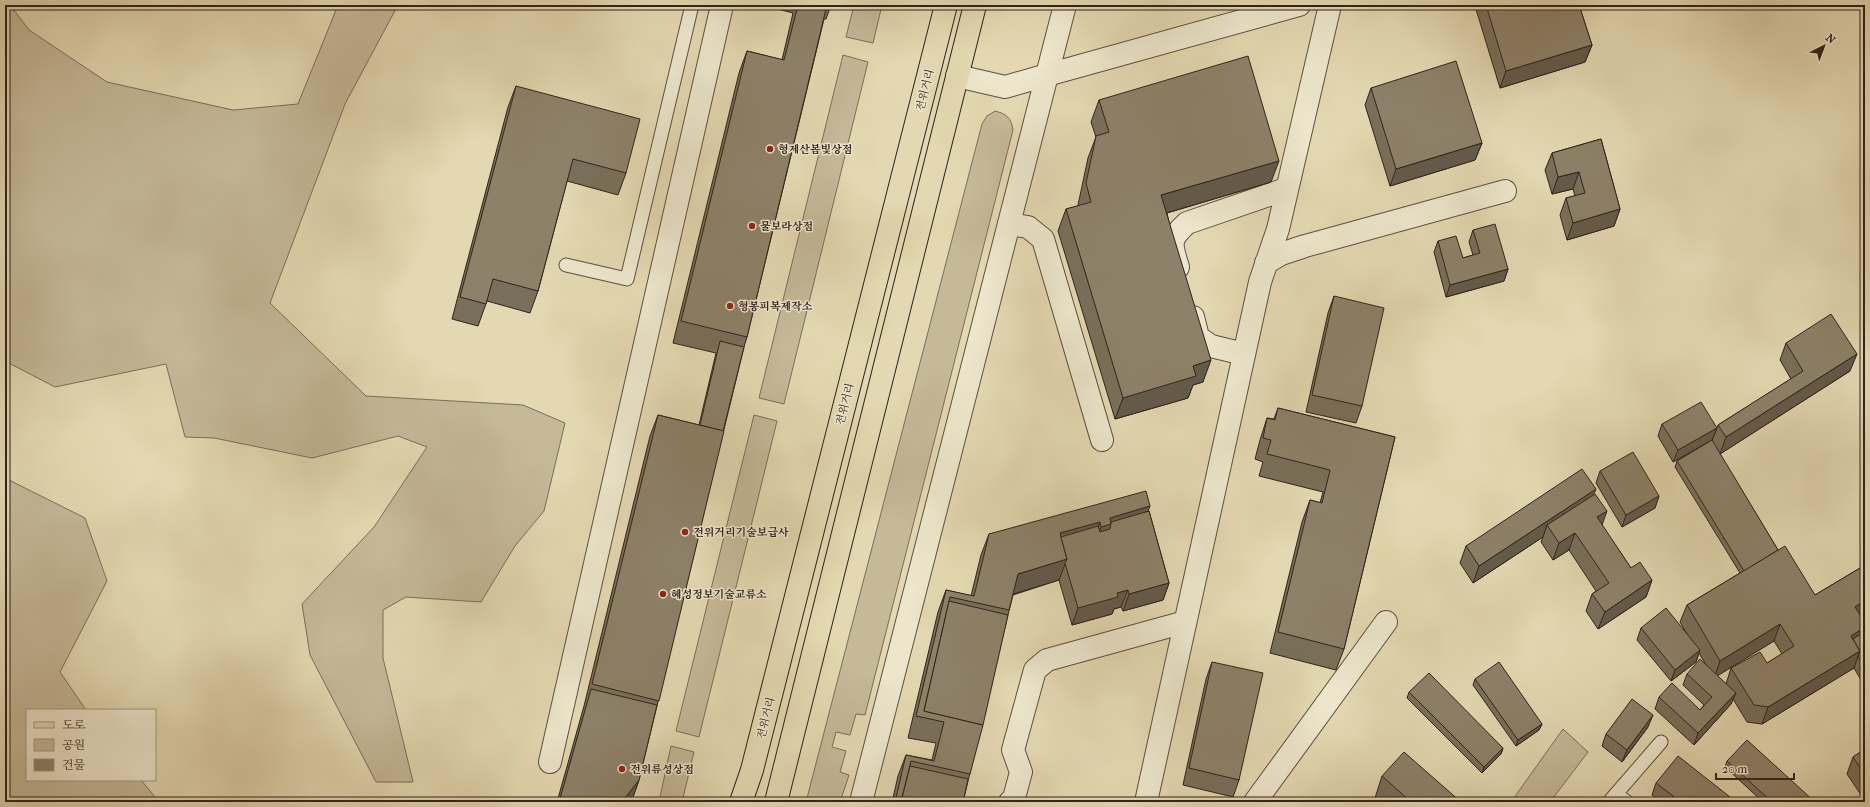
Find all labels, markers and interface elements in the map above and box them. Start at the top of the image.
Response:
north arrow [1804,26,1844,66]
text: N [1823,31,1838,47]
street label: 전위거리 [914,68,936,112]
place label: 형제산봄빛상점 [778,143,852,156]
marker: 형제산봄빛상점 [765,144,775,154]
place label: 물보라상점 [760,220,813,233]
marker: 물보라상점 [747,221,757,231]
place label: 형봉피복제작소 [738,300,813,313]
marker: 형봉피복제작소 [725,301,735,311]
street label: 전위거리 [834,382,856,426]
place label: 전위거리기술보급사 [693,526,789,539]
marker: 전위거리기술보급사 [680,527,690,537]
place label: 혜성정보기술교류소 [671,588,767,601]
marker: 혜성정보기술교류소 [658,589,668,599]
street label: 전위거리 [755,696,777,740]
legend [26,709,156,781]
text: 도로 [62,718,86,732]
text: 공원 [62,738,85,752]
scale bar [1716,755,1794,781]
text: 건물 [62,758,86,772]
text: 20 m [1722,762,1747,776]
place label: 전위류성상점 [630,763,694,776]
marker: 전위류성상점 [617,764,627,774]

